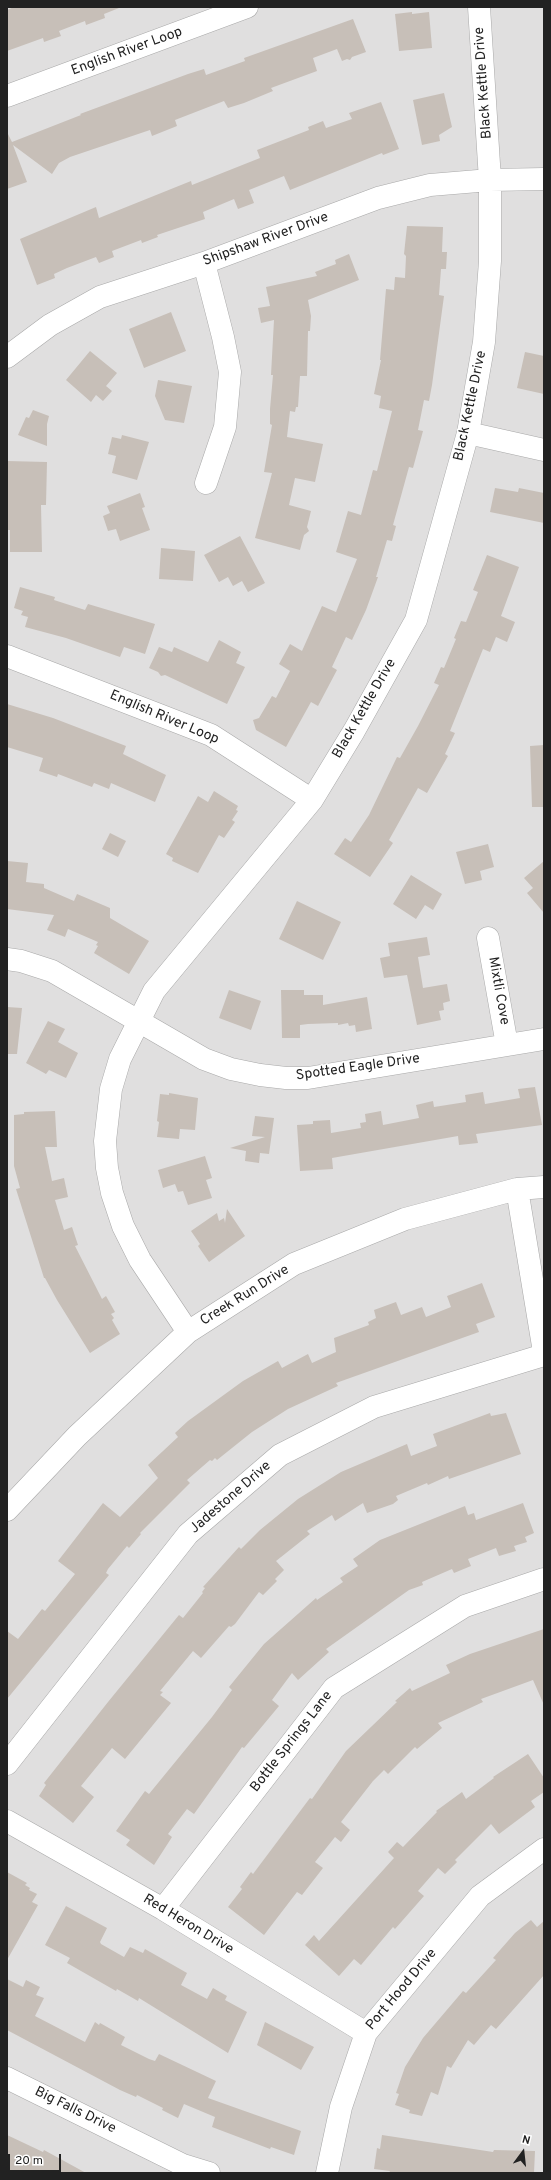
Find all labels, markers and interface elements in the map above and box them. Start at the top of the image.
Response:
street label: English River Loop [69,24,185,80]
street label: Black Kettle Drive [472,26,496,140]
street label: Shipshaw River Drive [201,210,331,270]
street label: Black Kettle Drive [451,349,491,463]
street label: Black Kettle Drive [330,656,400,762]
street label: English River Loop [107,687,221,749]
street label: Mixtli Cove [484,956,512,1026]
street label: Spotted Eagle Drive [295,1051,421,1085]
street label: Creek Run Drive [197,1262,293,1330]
street label: Jadestone Drive [187,1458,275,1538]
street label: Bottle Springs Lane [247,1688,337,1796]
street label: Red Heron Drive [140,1891,236,1959]
street label: Port Hood Drive [363,1946,441,2034]
street label: Big Falls Drive [32,2084,118,2138]
north arrow [503,2132,543,2172]
text: N [520,2133,532,2148]
scale bar [10,2146,63,2172]
text: 20 m [15,2153,43,2169]

